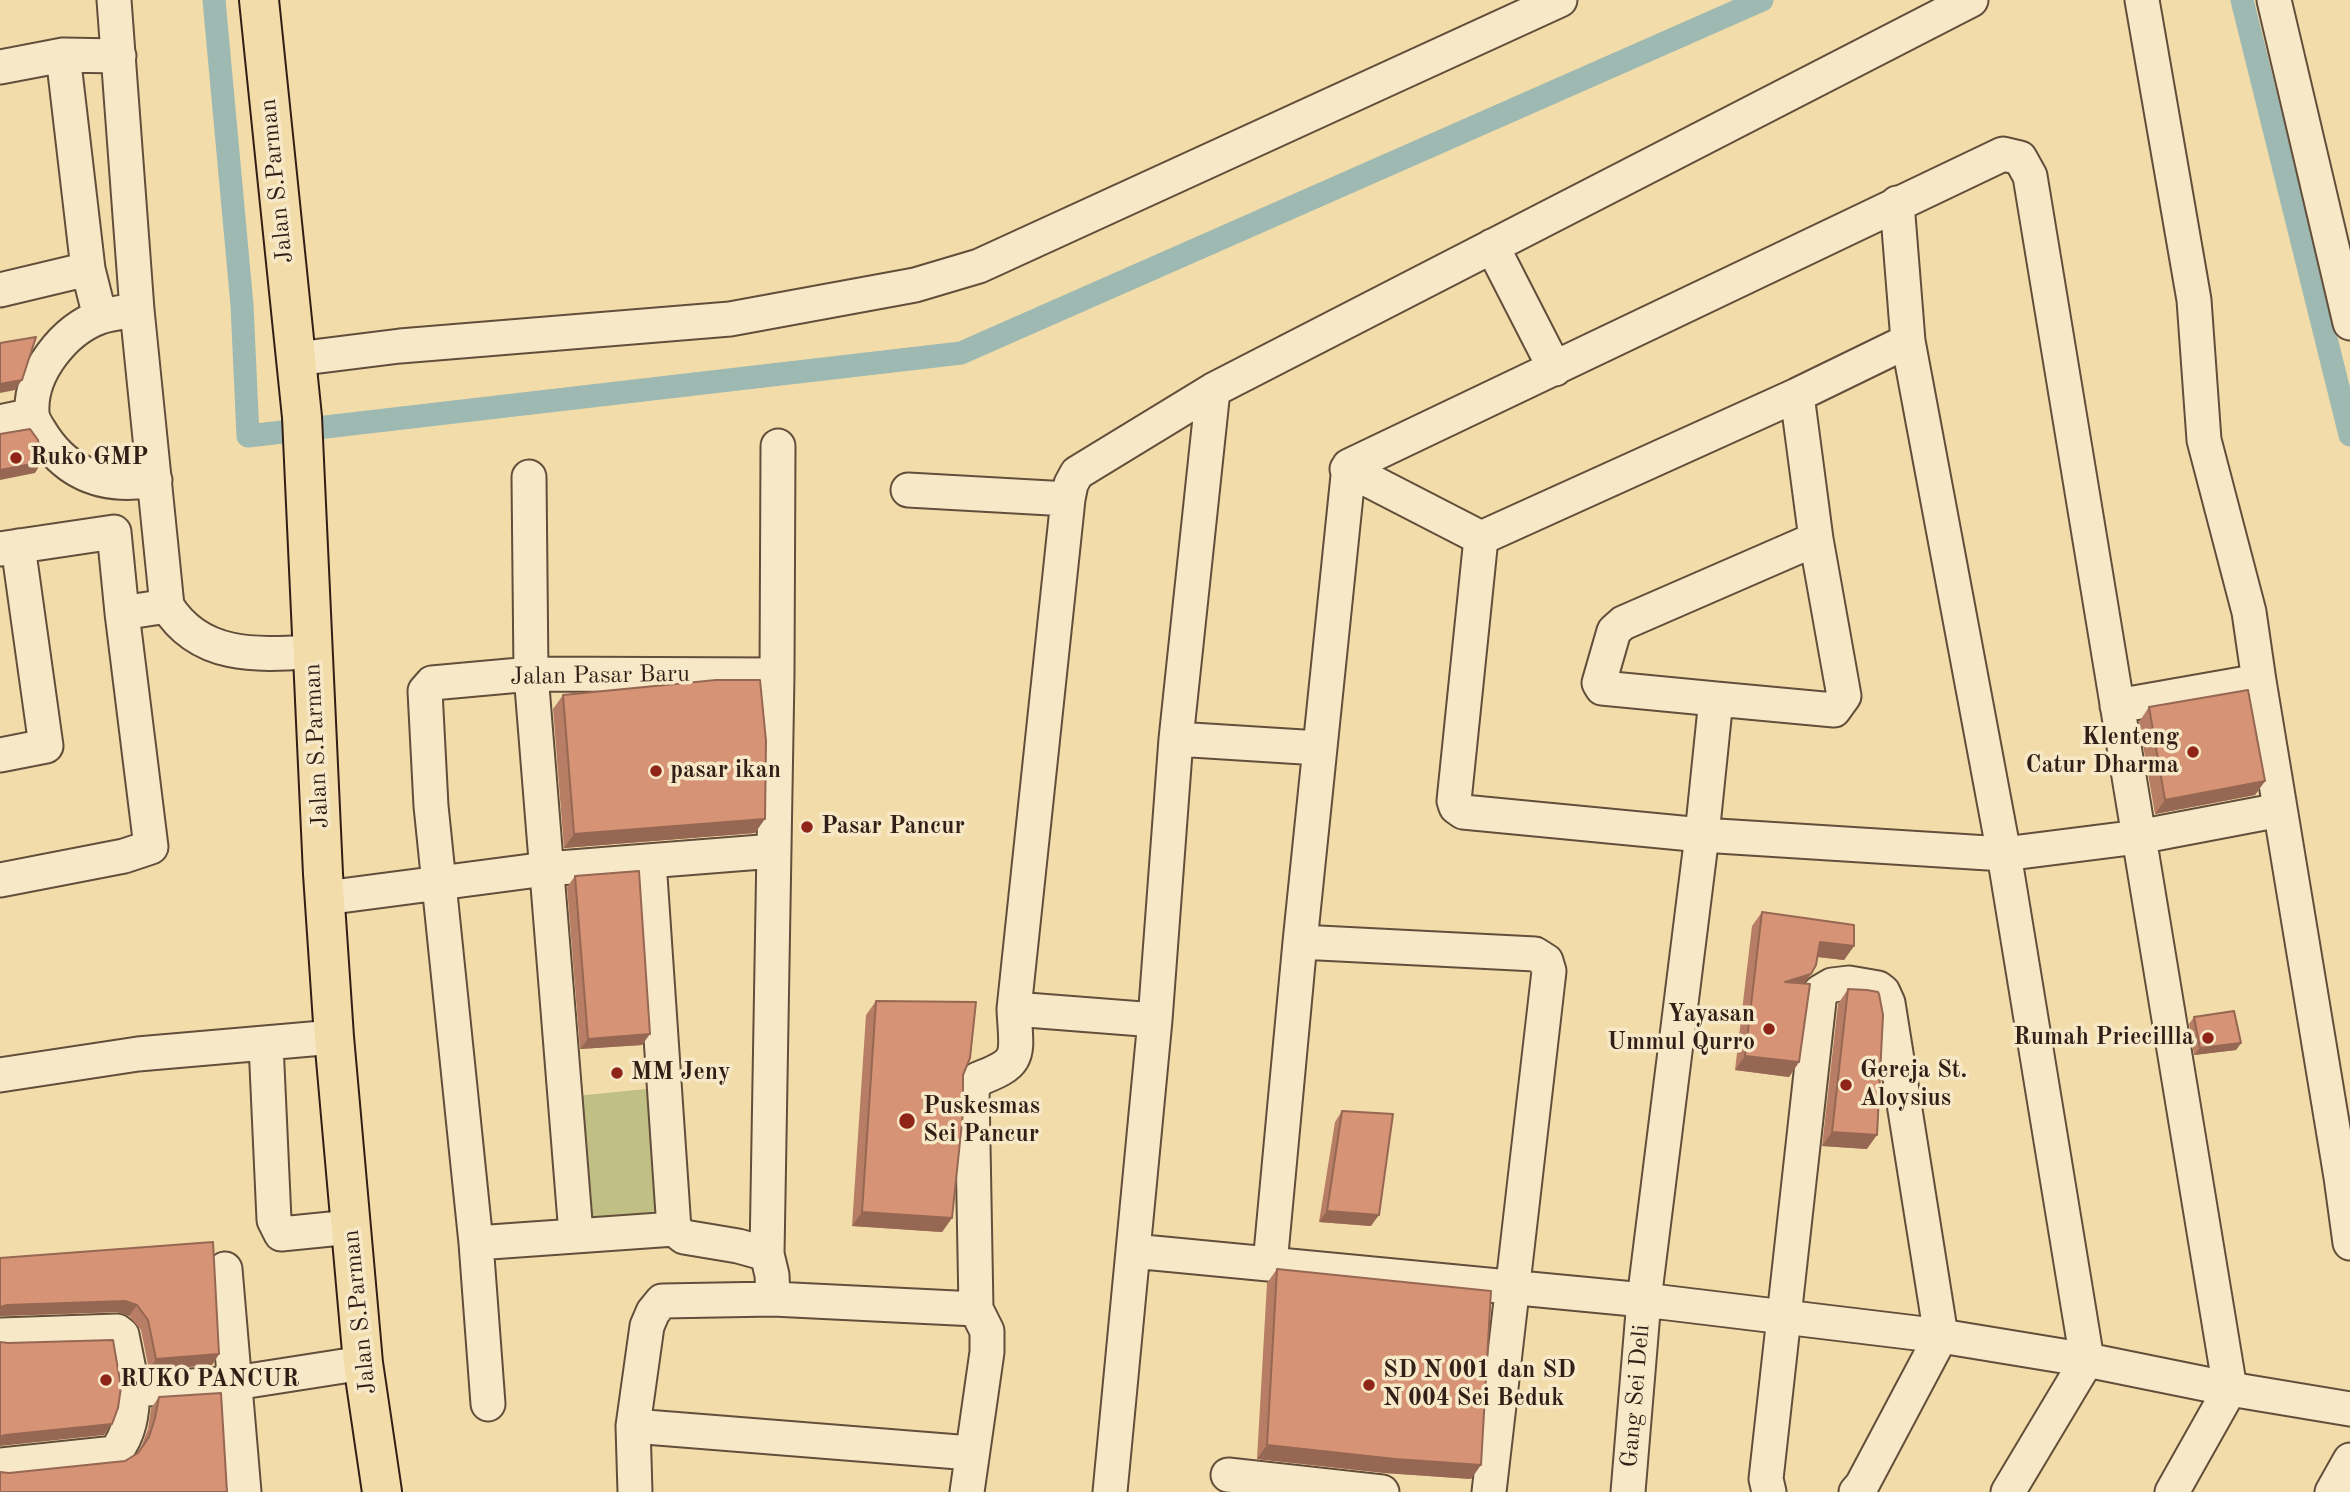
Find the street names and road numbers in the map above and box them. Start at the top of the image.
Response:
street label: Jalan S.Parman [254,97,300,265]
street label: Jalan Pasar Baru [510,660,690,692]
street label: Jalan S.Parman [298,663,336,829]
street label: Jalan S.Parman [337,1228,383,1396]
street label: Gang Sei Deli [1615,1323,1657,1469]

